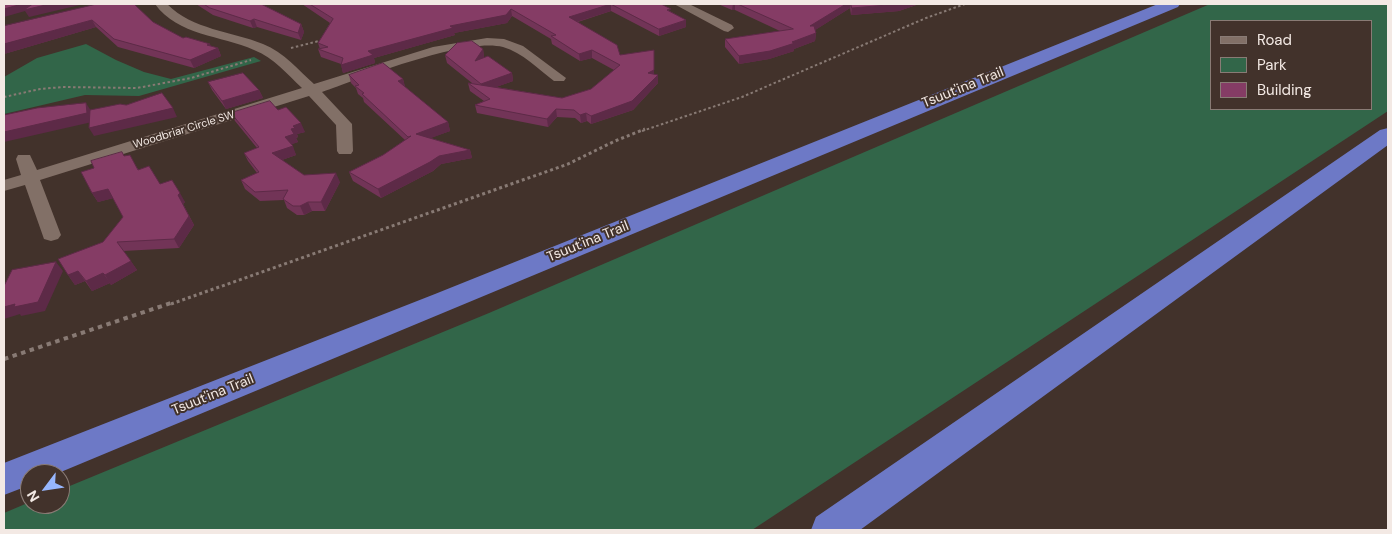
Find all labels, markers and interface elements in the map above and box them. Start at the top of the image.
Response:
legend [1210,20,1372,110]
text: Road [1257,30,1292,50]
text: Park [1257,55,1287,75]
street label: Tsuut'ina Trail [920,64,1006,112]
text: Building [1257,80,1312,100]
street label: Woodbriar Circle SW [132,108,236,152]
street label: Tsuut'ina Trail [545,218,631,266]
street label: Tsuut'ina Trail [170,371,256,419]
north arrow [20,464,70,514]
text: N [23,487,43,505]

